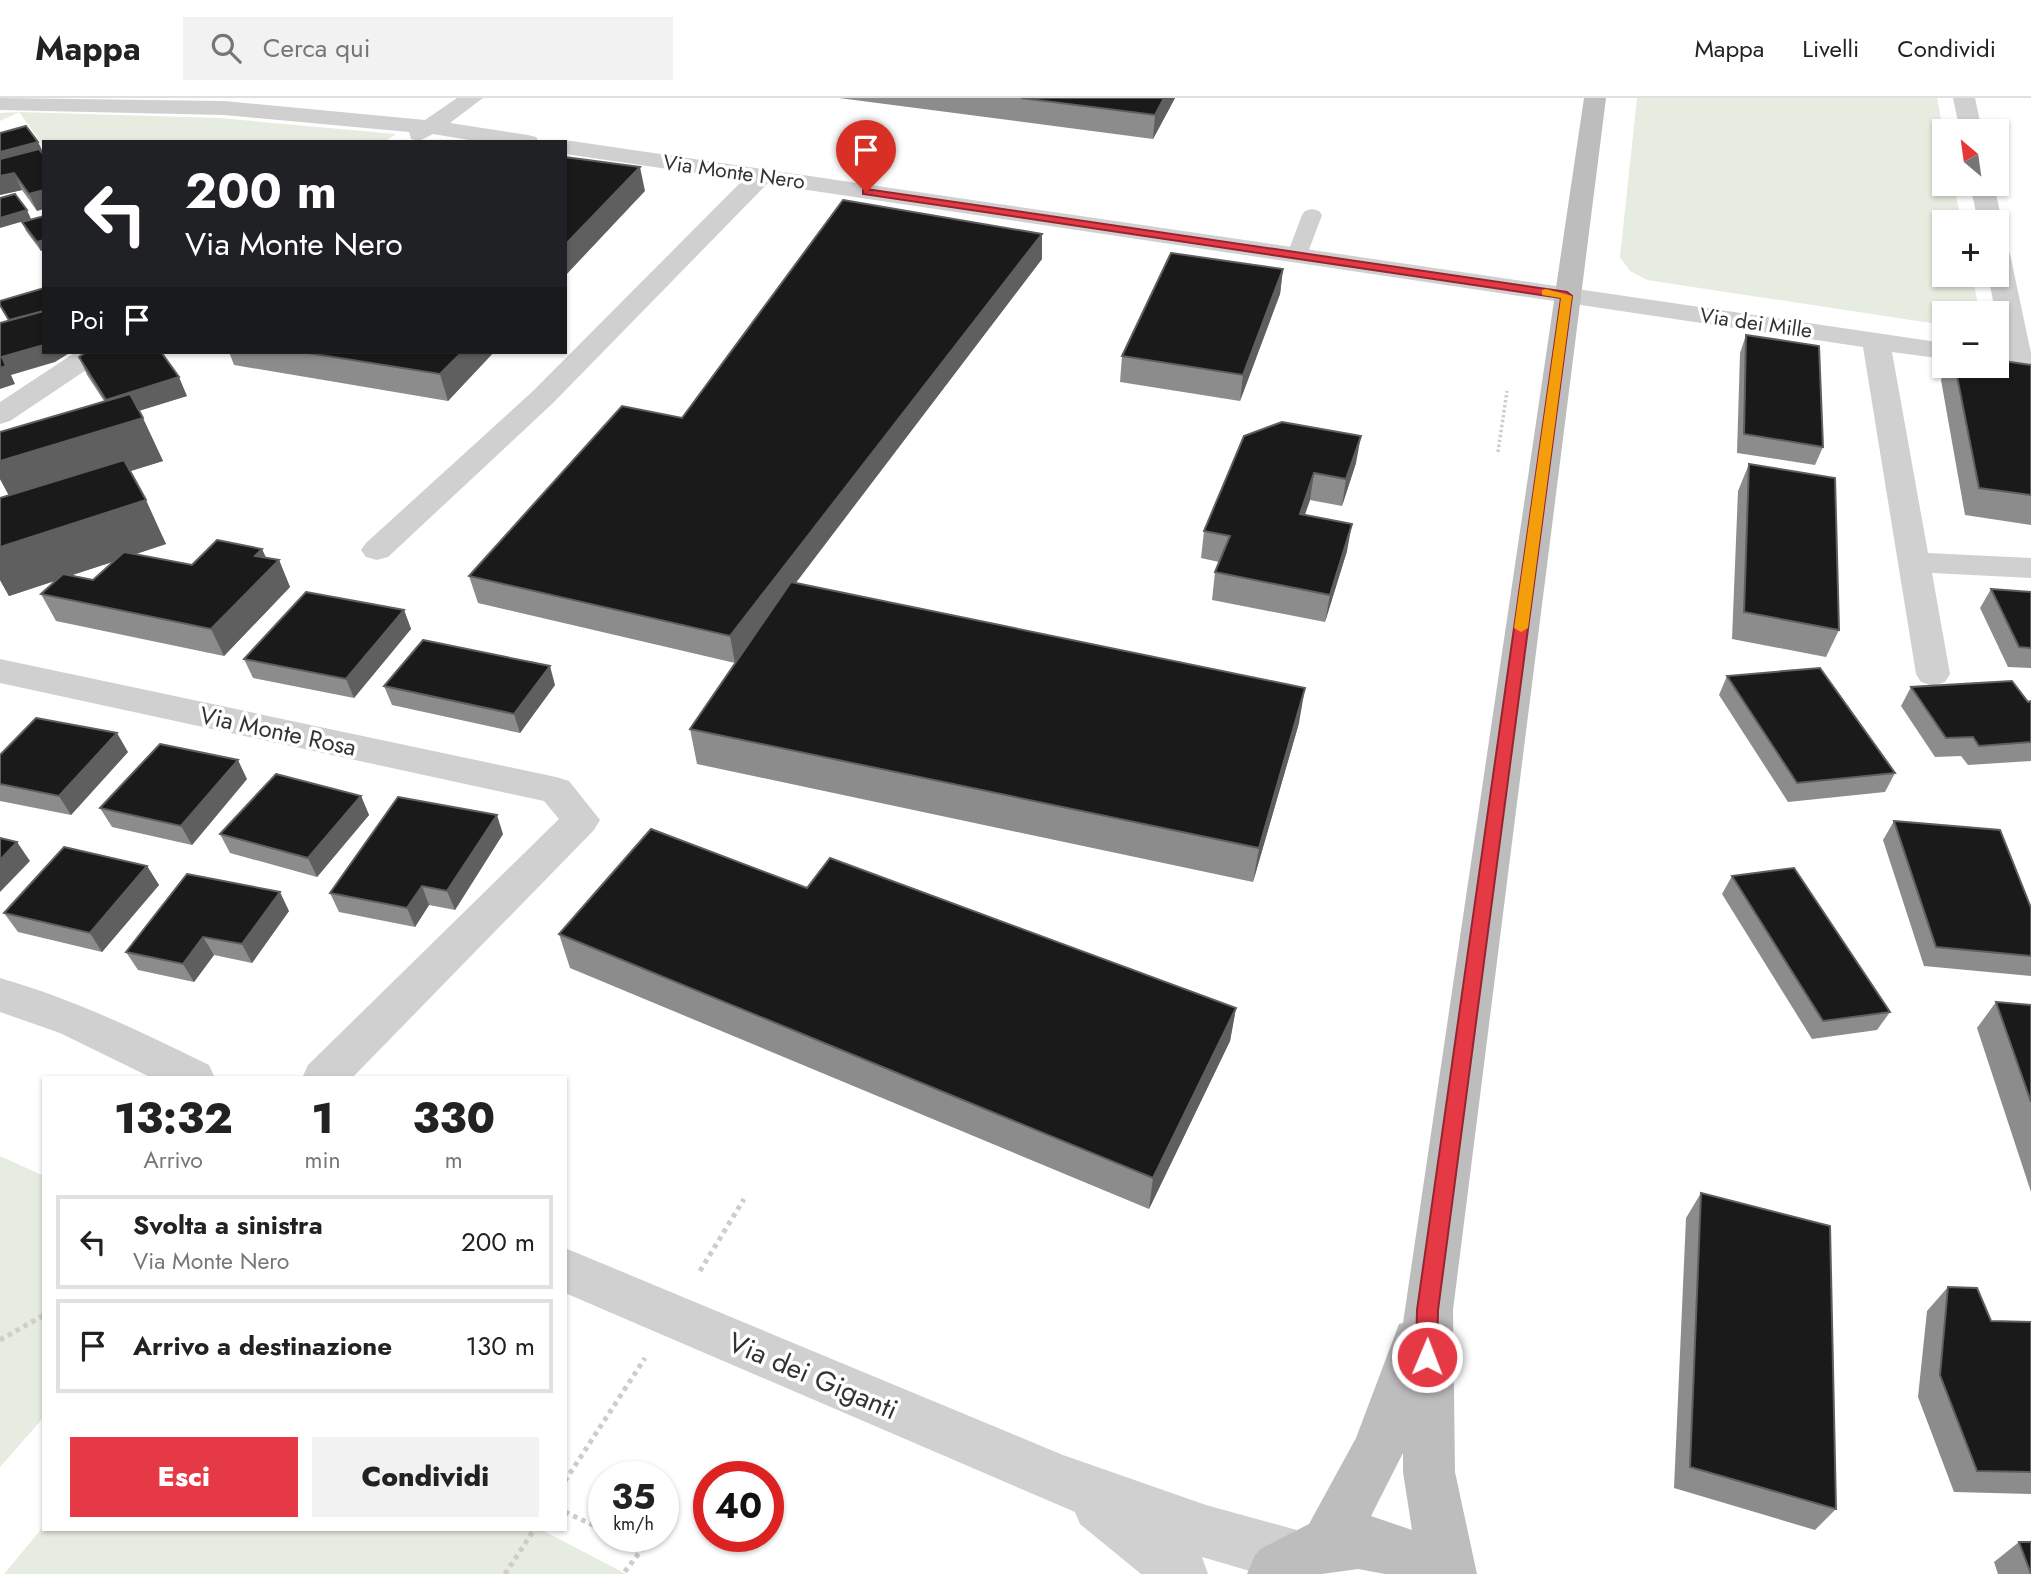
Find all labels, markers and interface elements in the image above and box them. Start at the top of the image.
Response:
search box [183,17,673,80]
text: Mappa [35,25,141,72]
icon: search [207,29,245,67]
text: Cerca qui [263,29,370,67]
text: Mappa [1694,31,1764,66]
text: Livelli [1802,31,1859,66]
text: Condividi [1897,31,1996,66]
north arrow [1932,119,2009,196]
map controls [1932,119,2009,378]
pin [836,120,896,192]
icon: arrive [847,131,885,169]
street label: Via Monte Nero [661,147,807,197]
text: 200 m [185,156,337,226]
icon: left [70,168,161,259]
button: + [1932,210,2009,287]
text: Via Monte Nero [185,221,403,267]
street label: Via dei Mille [1698,300,1814,346]
text: Poi [70,301,104,339]
icon: arrive [118,301,156,339]
button: − [1932,301,2009,378]
street label: Via Monte Rosa [197,697,359,765]
text: 13:32 [114,1088,233,1149]
text: 1 [311,1088,334,1149]
text: 330 [412,1088,495,1149]
text: Arrivo [144,1143,203,1177]
text: min [304,1143,340,1177]
text: m [445,1143,463,1177]
text: Svolta a sinistra [133,1206,323,1244]
icon: left [74,1223,112,1261]
text: 200 m [461,1223,535,1261]
text: Via Monte Nero [133,1244,289,1278]
position arrow [1390,1320,1464,1394]
street label: Via dei Giganti [722,1322,904,1430]
icon: arrive [74,1327,112,1365]
text: Arrivo a destinazione [133,1327,392,1365]
text: 130 m [465,1327,535,1365]
button: Esci [70,1437,298,1517]
button: Condividi [312,1437,539,1517]
speed limit sign: 40 [693,1461,784,1552]
text: 35 [611,1472,656,1522]
text: km/h [613,1511,654,1537]

